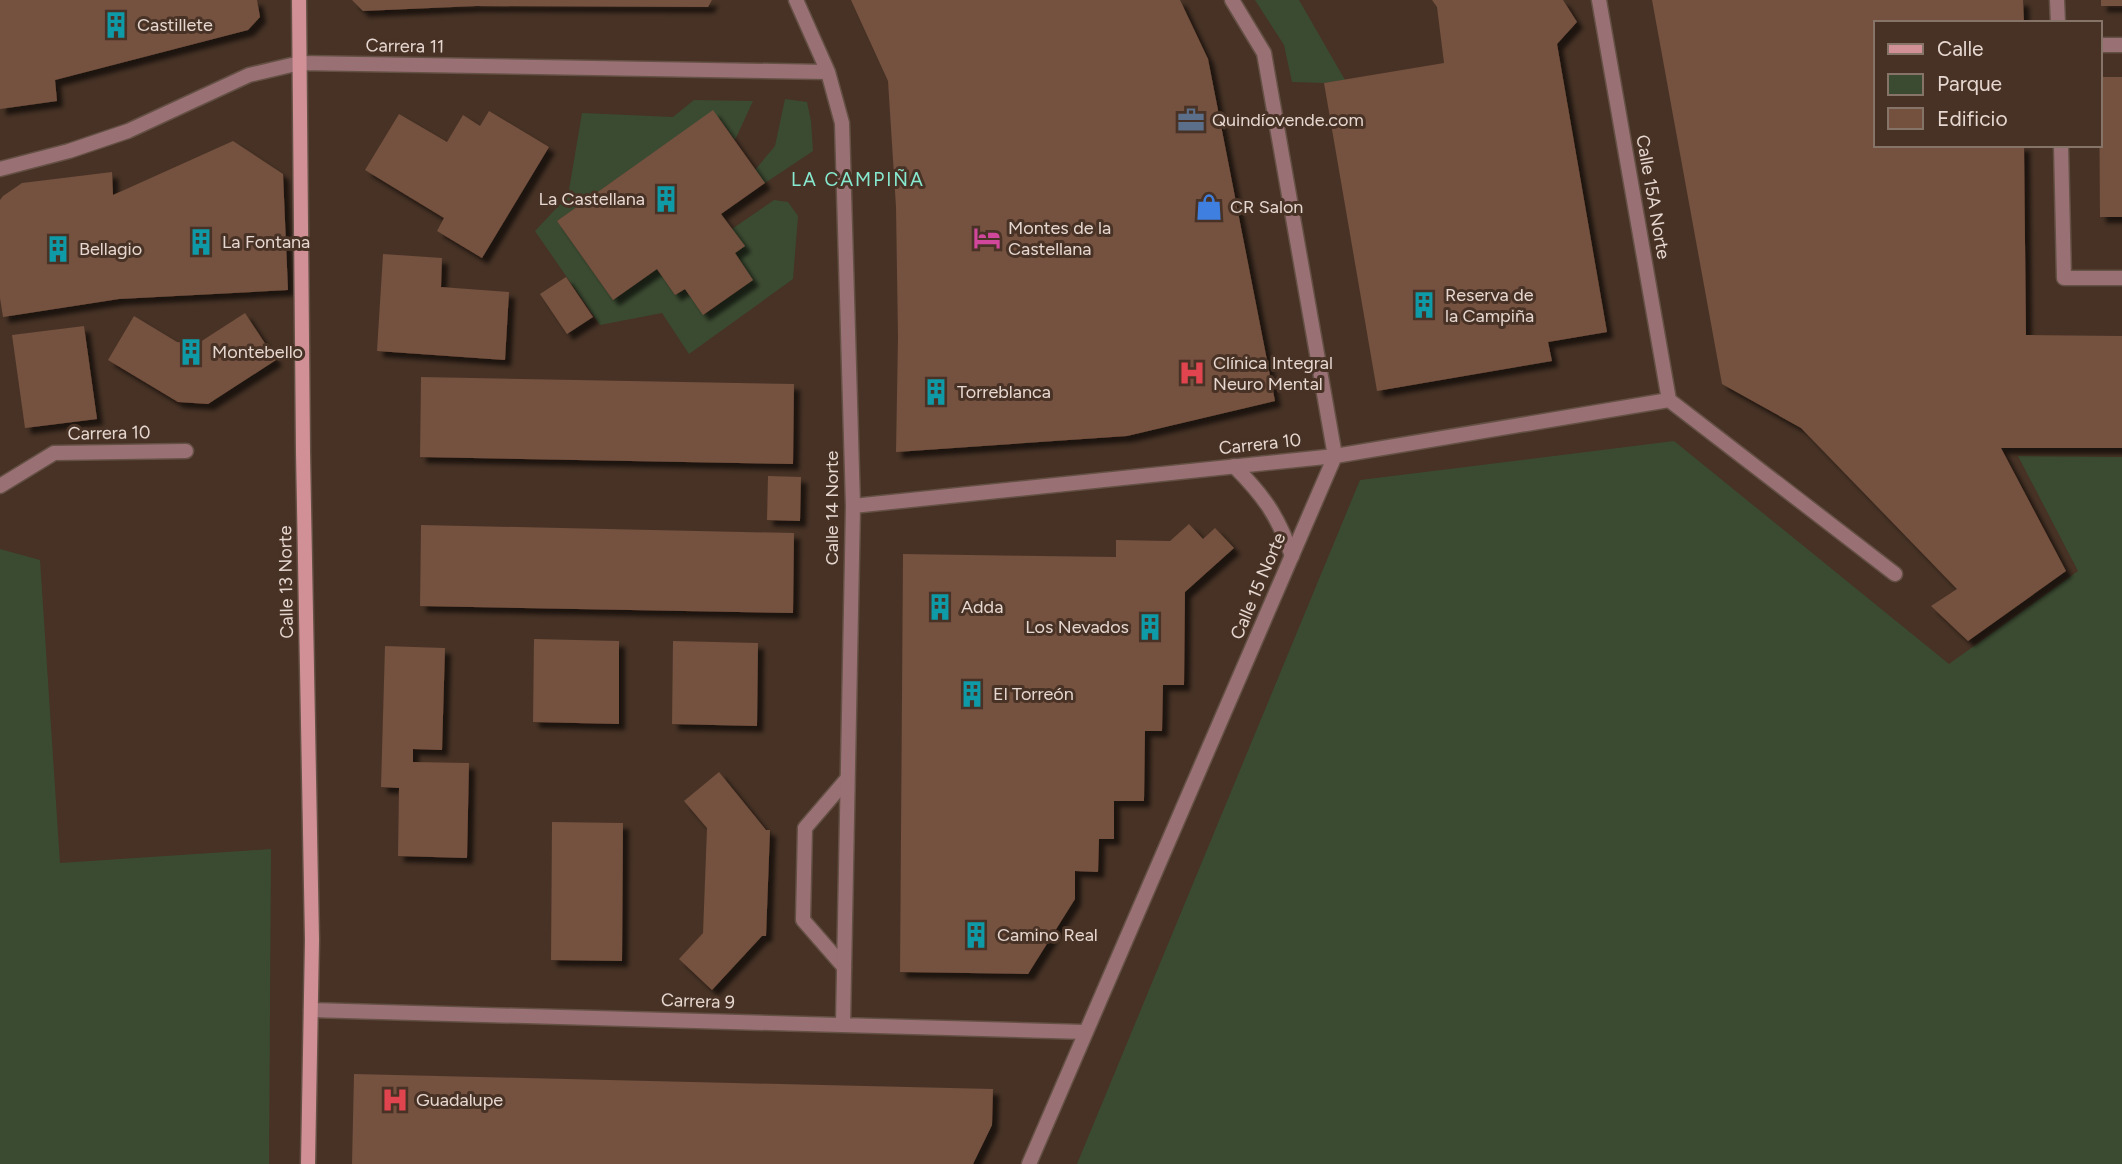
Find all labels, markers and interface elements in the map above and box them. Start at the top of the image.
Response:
building icon: Castillete [101,10,131,40]
place label: Castillete [137,14,213,36]
legend [1874,21,2101,147]
street label: Carrera 11 [365,34,445,58]
text: Calle [1937,36,1984,61]
text: Parque [1937,71,2002,96]
office icon: Quindíovende.com [1176,105,1206,135]
text: Edificio [1937,106,2008,131]
place label: Quindíovende.com [1212,109,1364,131]
street label: Calle 15A Norte [1631,133,1675,261]
district label: LA CAMPIÑA [791,168,925,191]
building icon: La Castellana [651,184,681,214]
place label: La Castellana [539,188,645,210]
shop icon: CR Salon [1194,192,1224,222]
place label: CR Salon [1230,196,1303,218]
place label: Montes de la Castellana [1008,217,1111,260]
hotel icon: Montes de la Castellana [972,223,1002,253]
building icon: La Fontana [186,227,216,257]
place label: La Fontana [222,231,310,253]
building icon: Bellagio [43,234,73,264]
place label: Bellagio [79,238,142,260]
place label: Reserva de la Campiña [1445,284,1534,327]
building icon: Reserva de la Campiña [1409,290,1439,320]
building icon: Montebello [176,337,206,367]
place label: Montebello [212,341,303,363]
place label: Clínica Integral Neuro Mental [1213,352,1333,395]
hospital icon: Clínica Integral Neuro Mental [1177,358,1207,388]
building icon: Torreblanca [921,377,951,407]
place label: Torreblanca [957,381,1051,403]
street label: Carrera 10 [67,421,151,445]
street label: Carrera 10 [1218,429,1302,459]
street label: Calle 14 Norte [821,451,843,565]
street label: Calle 13 Norte [274,525,298,639]
street label: Calle 15 Norte [1226,529,1290,643]
building icon: Adda [925,592,955,622]
place label: Adda [961,596,1003,618]
building icon: Los Nevados [1135,612,1165,642]
place label: Los Nevados [1025,616,1129,638]
building icon: El Torreón [957,679,987,709]
place label: El Torreón [993,683,1074,705]
building icon: Camino Real [961,920,991,950]
place label: Camino Real [997,924,1098,946]
street label: Carrera 9 [661,989,735,1013]
hospital icon: Guadalupe [380,1085,410,1115]
place label: Guadalupe [416,1089,503,1111]

